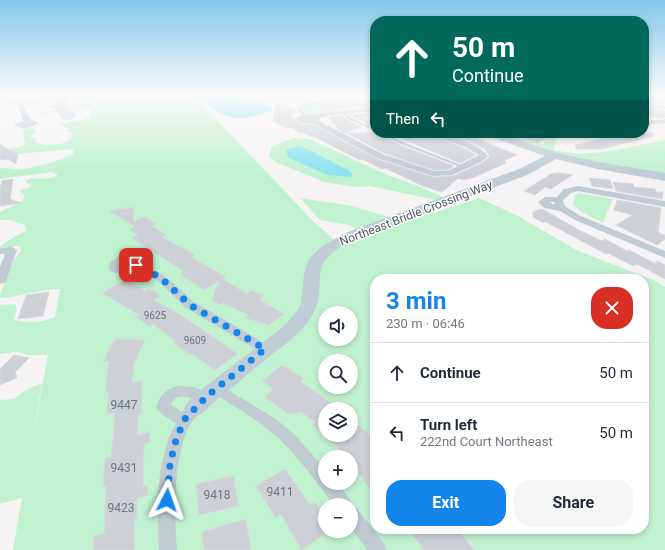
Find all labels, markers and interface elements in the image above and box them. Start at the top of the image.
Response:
text: 50 m [452,31,515,64]
icon: ahead [386,32,438,84]
text: Continue [452,65,524,86]
icon: left [427,108,449,130]
text: Then [386,110,419,128]
street label: Northeast Bridle Crossing Way [338,177,495,249]
pin [119,248,153,282]
icon: arrive [125,254,147,276]
text: 3 min [386,287,446,315]
button: close [591,287,633,329]
map controls [318,306,358,538]
button: sound [318,306,358,346]
house number: 9625 [144,310,167,321]
text: 230 m · 06:46 [386,316,465,331]
house number: 9609 [184,335,206,346]
button: search [318,354,358,394]
icon: ahead [386,362,408,384]
text: Continue [420,364,481,382]
text: 50 m [599,364,633,382]
house number: 9447 [111,398,138,412]
button: layers [318,402,358,442]
text: Turn left [420,416,477,434]
icon: left [386,422,408,444]
text: 50 m [599,424,633,442]
text: 222nd Court Northeast [420,434,553,449]
button: + [318,450,358,490]
house number: 9431 [111,461,137,475]
position arrow [146,479,188,521]
button: Exit [386,480,506,526]
button: Share [514,480,633,526]
house number: 9411 [267,485,293,499]
house number: 9418 [204,488,231,502]
button: − [318,498,358,538]
house number: 9423 [108,501,134,515]

